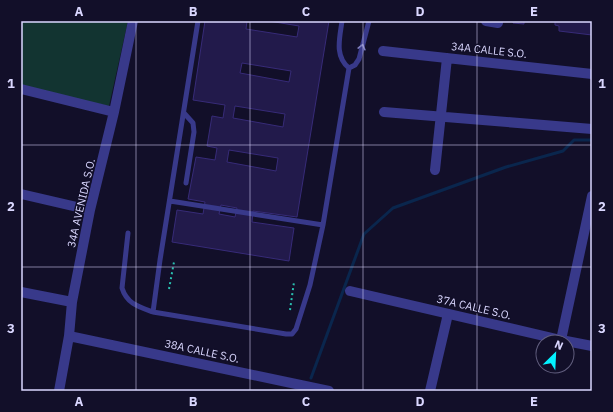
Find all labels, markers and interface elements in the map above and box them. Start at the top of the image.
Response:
text: A [75,3,84,20]
text: B [189,3,198,20]
text: C [302,3,311,20]
text: D [415,3,425,20]
text: E [530,3,538,20]
street label: 34A CALLE S.O. [450,39,528,61]
one-way arrow [358,44,366,50]
text: 1 [7,75,15,92]
text: 1 [598,75,606,92]
street label: 34A AVENIDA S.O. [64,157,98,249]
text: 2 [7,198,15,215]
text: 2 [598,198,606,215]
street label: 37A CALLE S.O. [435,292,513,322]
text: 3 [7,320,15,337]
text: 3 [598,320,606,337]
north arrow [535,334,575,374]
street label: 38A CALLE S.O. [163,336,241,366]
text: N [553,337,566,353]
text: A [75,393,84,410]
text: B [189,393,198,410]
text: C [302,393,311,410]
text: D [415,393,425,410]
text: E [530,393,538,410]

